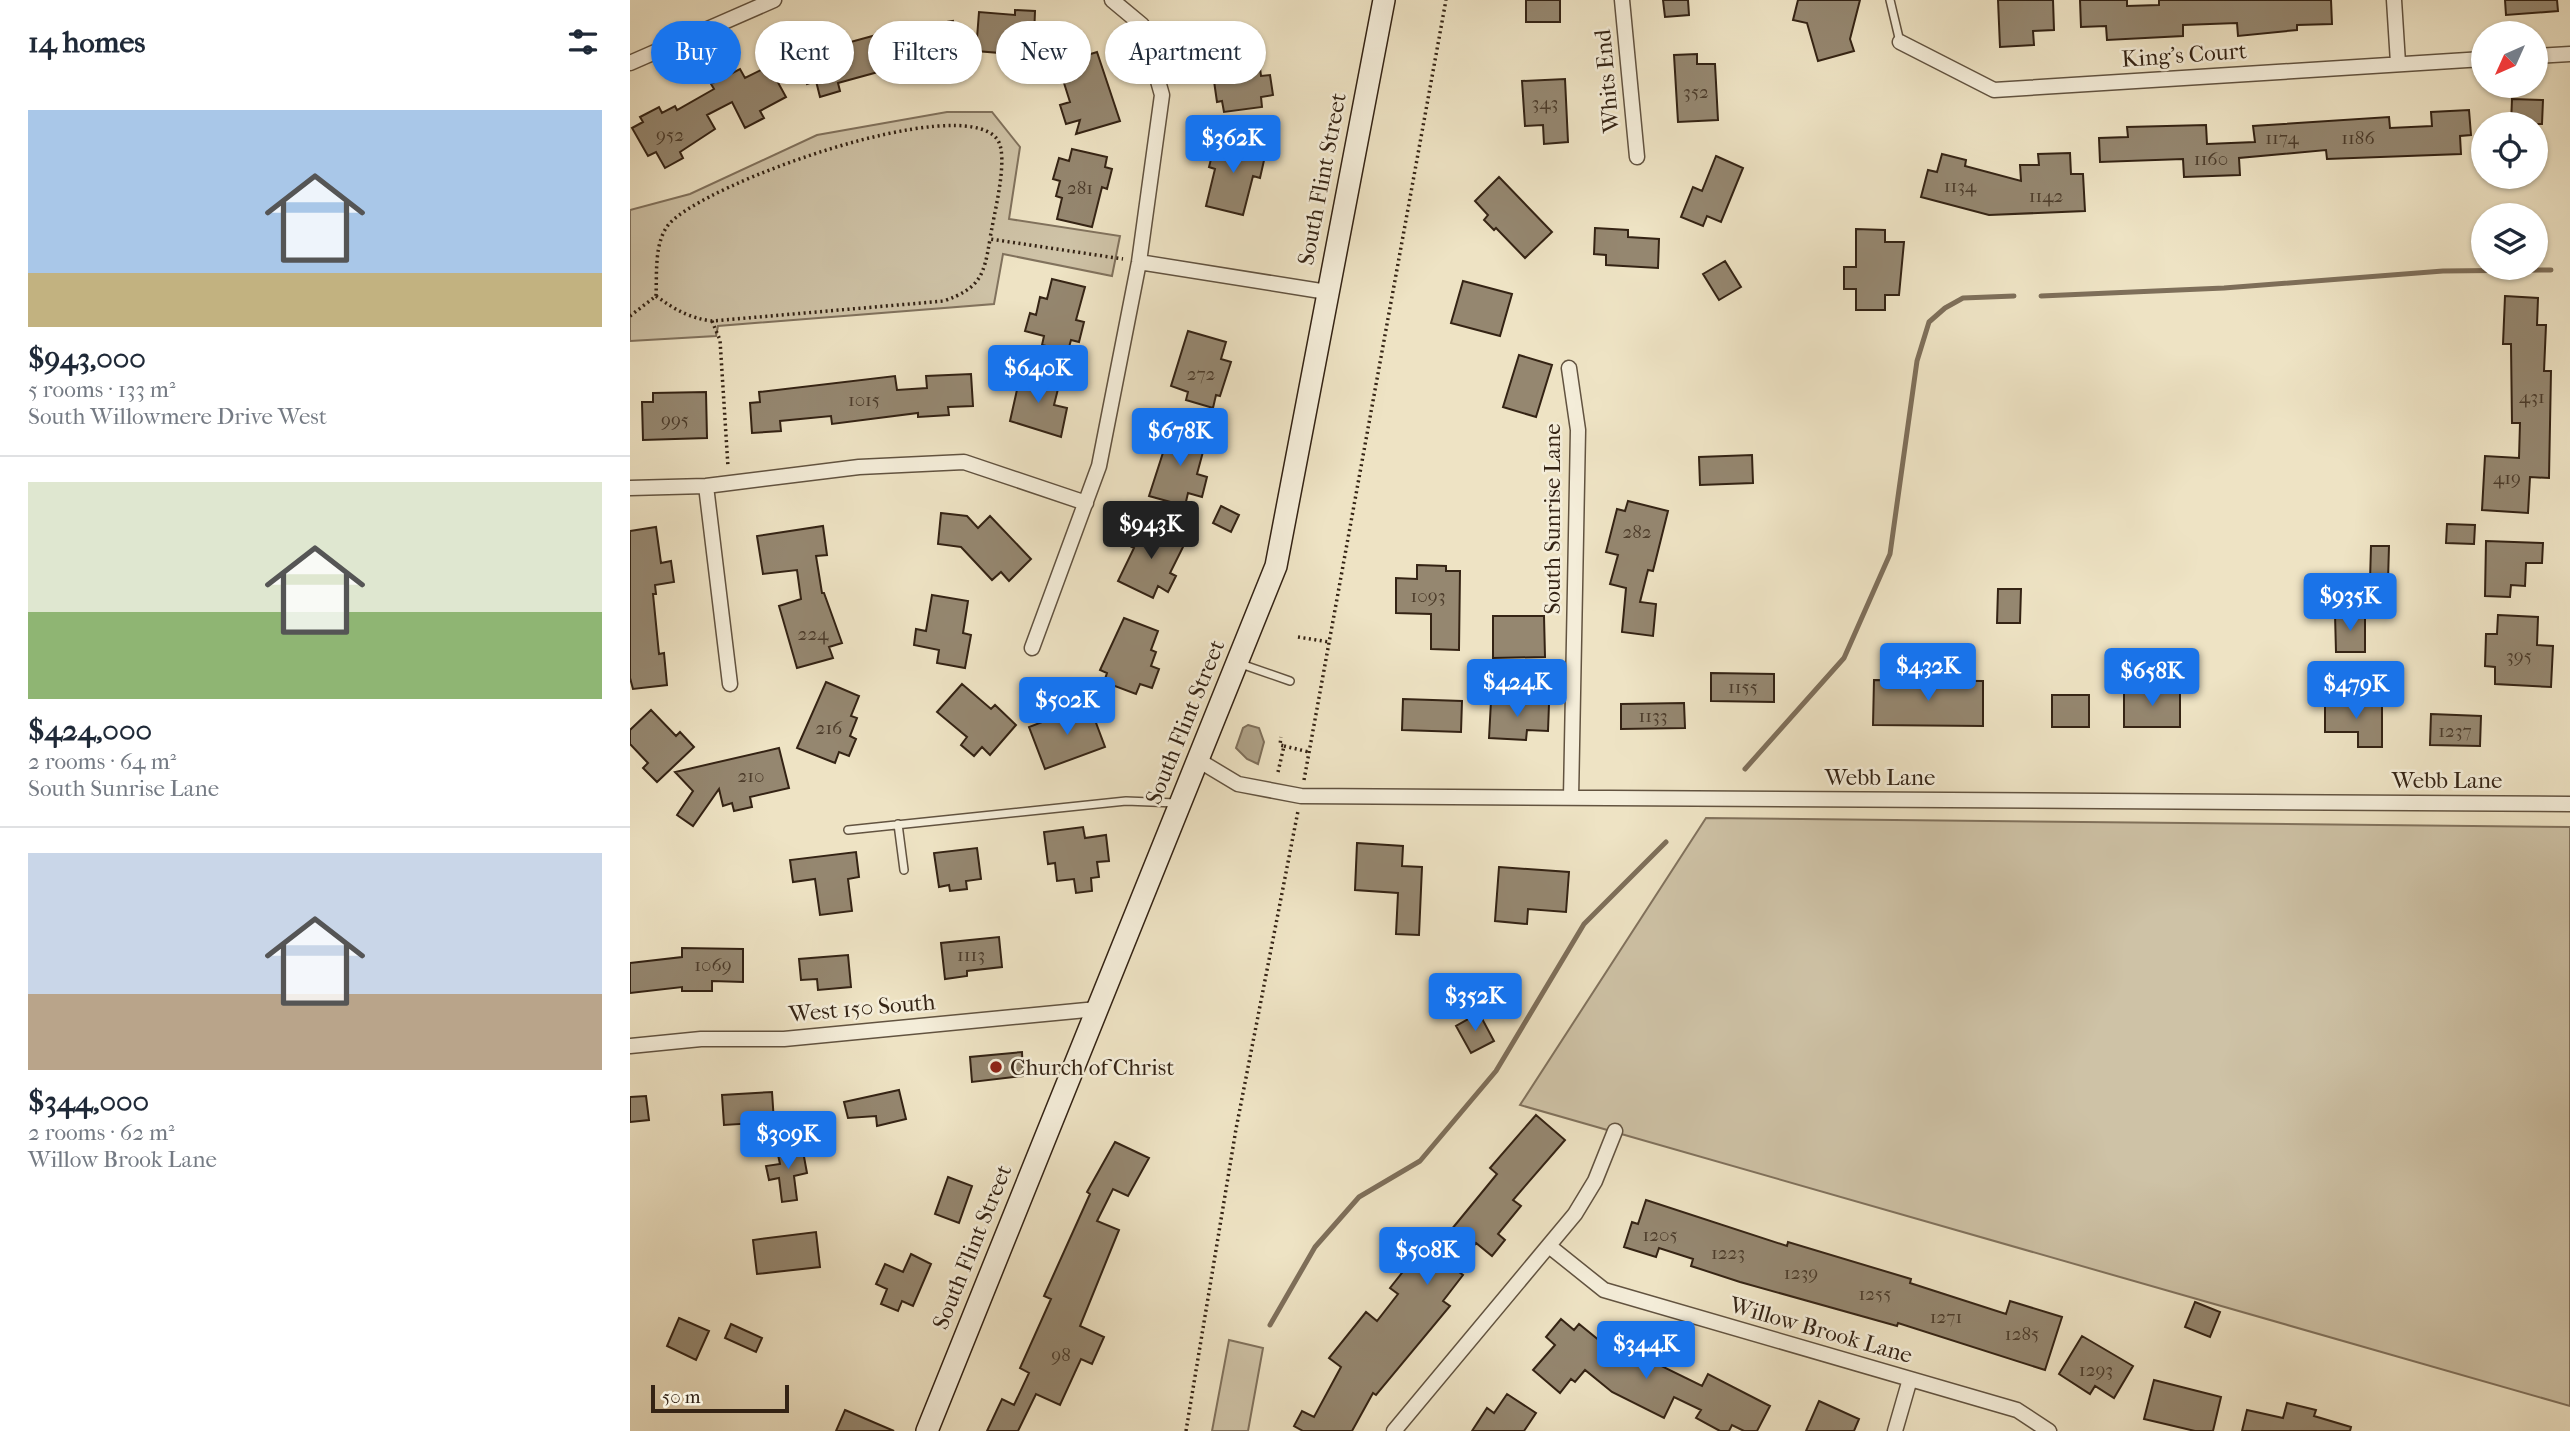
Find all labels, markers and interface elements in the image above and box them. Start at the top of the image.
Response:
chip: Buy [651,21,741,84]
chip: Rent [755,21,854,84]
chip: Filters [868,21,982,84]
chip: New [996,21,1091,84]
chip: Apartment [1105,21,1266,84]
north arrow [2471,21,2548,98]
map controls [2471,21,2548,280]
icon: filters [564,23,602,61]
text: 14 homes [28,25,145,60]
street label: Whits End [1589,28,1625,135]
street label: King's Court [2121,37,2247,73]
house number: 352 [1683,81,1709,103]
street label: South Flint Street [1292,91,1352,267]
house number: 343 [1532,92,1558,114]
button: locate [2471,112,2548,189]
pin: $362K [1184,116,1282,175]
house number: 952 [656,124,684,146]
text: $362K [1201,124,1265,151]
house number: 1174 [2265,127,2300,149]
house number: 1186 [2341,127,2375,149]
house number: 1160 [2194,148,2228,170]
icon: home [252,155,378,281]
house number: 1134 [1944,175,1977,197]
house number: 281 [1067,177,1093,199]
house number: 1142 [2029,185,2063,207]
button: layers [2471,203,2548,280]
text: $943,000 [28,341,146,376]
pin: $640K [989,346,1087,405]
text: $640K [1004,354,1072,381]
house number: 272 [1187,363,1216,385]
text: 5 rooms · 133 m² [28,376,175,403]
house number: 431 [2519,386,2545,408]
house number: 1015 [848,389,880,411]
text: South Willowmere Drive West [28,403,327,430]
pin: $678K [1131,408,1229,468]
house number: 995 [661,409,689,431]
text: $678K [1148,417,1212,444]
street label: South Sunrise Lane [1539,423,1566,615]
house number: 419 [2493,467,2521,489]
pin: $943K [1102,502,1200,561]
text: $943K [1119,510,1183,537]
house number: 282 [1622,521,1652,543]
icon: home [252,527,378,653]
pin: $935K [2301,574,2399,633]
text: $935K [2320,582,2380,609]
house number: 1093 [1411,585,1445,607]
house number: 224 [798,623,829,645]
street label: South Flint Street [1140,636,1230,808]
pin: $432K [1879,644,1977,703]
house number: 395 [2506,645,2532,667]
pin: $658K [2103,648,2201,708]
text: $432K [1896,652,1960,679]
text: $658K [2120,657,2184,684]
pin: $424K [1468,660,1566,719]
pin: $479K [2307,662,2405,721]
text: $424K [1483,668,1551,695]
text: $479K [2323,670,2389,697]
house number: 1155 [1728,676,1758,698]
pin: $502K [1018,678,1116,737]
text: $502K [1035,686,1099,713]
house number: 1133 [1638,705,1668,727]
text: $424,000 [28,713,152,748]
house number: 216 [816,717,843,739]
house number: 1237 [2438,720,2472,742]
text: 2 rooms · 64 m² [28,748,176,775]
street label: Webb Lane [1824,764,1935,791]
house number: 210 [738,765,764,787]
street label: Webb Lane [2391,767,2502,794]
text: South Sunrise Lane [28,775,219,802]
icon: home [252,898,378,1024]
house number: 1113 [957,944,985,966]
house number: 1069 [694,954,732,976]
pin: $352K [1426,974,1524,1033]
text: $352K [1445,982,1505,1009]
street label: West 150 South [787,988,937,1028]
place label: Church of Christ [1010,1054,1174,1081]
marker: Church of Christ [988,1059,1004,1075]
text: $344,000 [28,1084,149,1119]
pin: $309K [739,1112,837,1171]
text: 2 rooms · 62 m² [28,1119,175,1146]
text: $309K [756,1120,820,1147]
text: Willow Brook Lane [28,1146,217,1173]
street label: South Flint Street [927,1161,1017,1333]
house number: 1205 [1642,1224,1678,1246]
pin: $508K [1378,1228,1476,1287]
text: $508K [1395,1236,1459,1263]
house number: 1223 [1711,1242,1745,1264]
house number: 1239 [1784,1262,1818,1284]
house number: 1255 [1859,1283,1891,1305]
street label: Willow Brook Lane [1726,1291,1915,1369]
house number: 1271 [1930,1306,1962,1328]
pin: $344K [1597,1322,1695,1381]
house number: 1285 [2005,1323,2039,1345]
text: $344K [1613,1330,1679,1357]
house number: 98 [1051,1344,1071,1366]
house number: 1293 [2079,1359,2113,1381]
scale bar [651,1382,789,1414]
text: 50 m [662,1386,701,1408]

